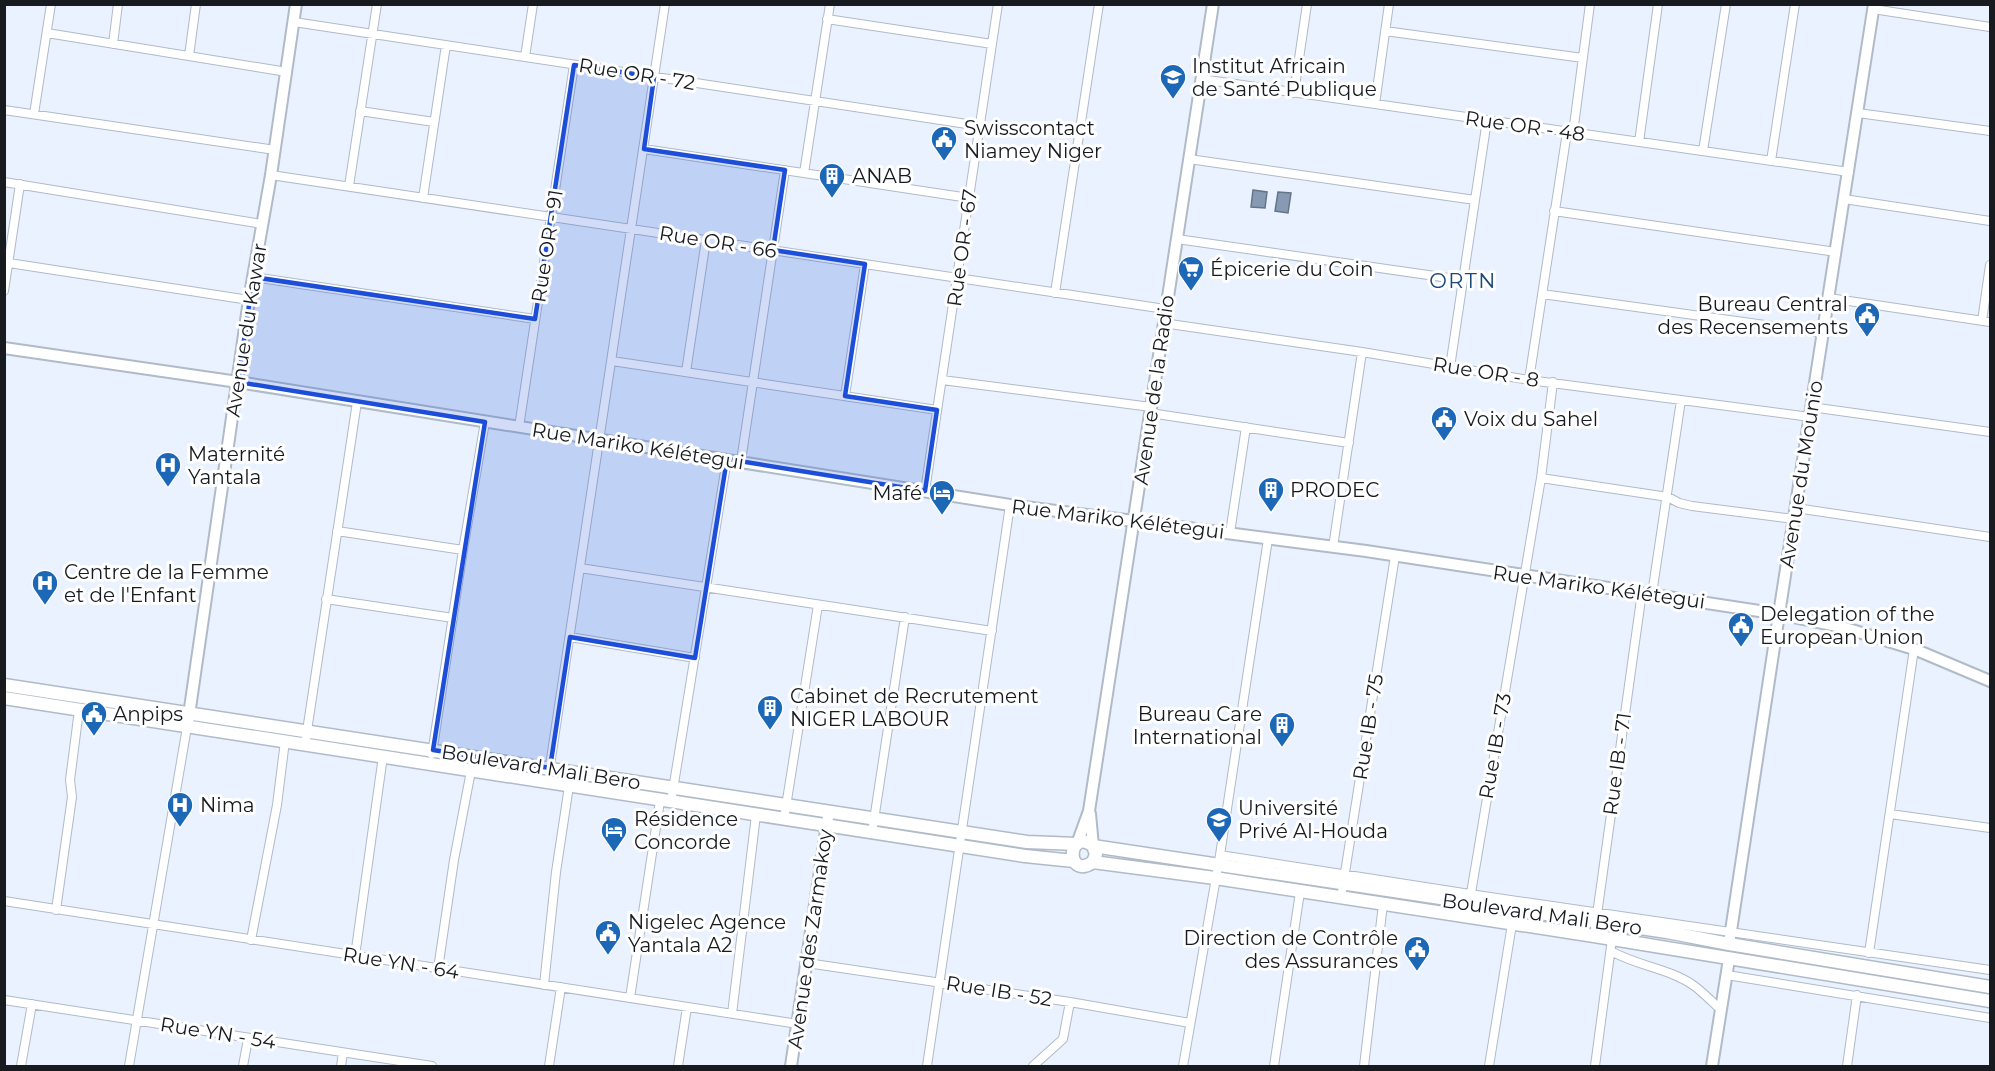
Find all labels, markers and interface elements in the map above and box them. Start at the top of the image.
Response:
street label: Rue OR - 72 [577,53,697,95]
place label: Institut Africain de Santé Publique [1192,54,1377,101]
school or university icon: Institut Africain de Santé Publique [1158,62,1188,100]
street label: Rue OR - 48 [1464,106,1586,146]
place label: Swisscontact Niamey Niger [964,116,1102,163]
public building icon: Swisscontact Niamey Niger [929,124,959,162]
building icon: ANAB [817,161,847,199]
place label: ANAB [852,164,912,188]
street label: Rue OR - 91 [526,188,568,304]
street label: Rue OR - 67 [942,188,982,308]
street label: Rue OR - 66 [657,221,779,263]
street label: Avenue du Kawar [220,241,272,419]
supermarket icon: Épicerie du Coin [1176,254,1206,292]
place label: Épicerie du Coin [1210,257,1373,281]
district label: ORTN [1429,268,1497,293]
place label: Bureau Central des Recensements [1658,292,1848,339]
street label: Avenue de la Radio [1129,293,1179,487]
public building icon: Bureau Central des Recensements [1852,300,1882,338]
street label: Rue OR - 8 [1431,352,1541,392]
street label: Avenue du Mounio [1774,379,1828,569]
public building icon: Voix du Sahel [1429,404,1459,442]
place label: Voix du Sahel [1464,407,1598,431]
street label: Rue Mariko Kélétegui [530,417,746,475]
place label: Maternité Yantala [188,442,285,489]
hospital icon: Maternité Yantala [153,450,183,488]
building icon: PRODEC [1256,475,1286,513]
hotel icon: Mafé [927,478,957,516]
place label: PRODEC [1290,478,1379,502]
place label: Mafé [872,481,922,505]
street label: Rue Mariko Kélétegui [1010,494,1226,544]
place label: Centre de la Femme et de l'Enfant [64,560,269,607]
street label: Rue Mariko Kélétegui [1491,560,1707,614]
hospital icon: Centre de la Femme et de l'Enfant [30,568,60,606]
place label: Delegation of the European Union [1760,602,1935,649]
public building icon: Delegation of the European Union [1726,610,1756,648]
street label: Rue IB - 75 [1348,672,1388,782]
place label: Cabinet de Recrutement NIGER LABOUR [790,684,1039,731]
street label: Rue IB - 73 [1474,691,1516,801]
building icon: Cabinet de Recrutement NIGER LABOUR [755,693,785,731]
public building icon: Anpips [79,699,109,737]
place label: Anpips [113,702,183,726]
place label: Bureau Care International [1133,702,1262,749]
building icon: Bureau Care International [1267,710,1297,748]
street label: Rue IB - 71 [1598,711,1636,817]
street label: Boulevard Mali Bero [440,739,642,795]
hospital icon: Nima [165,790,195,828]
place label: Nima [200,793,255,817]
place label: Université Privé Al-Houda [1238,796,1388,843]
school or university icon: Université Privé Al-Houda [1204,805,1234,843]
place label: Résidence Concorde [634,807,738,854]
hotel icon: Résidence Concorde [599,815,629,853]
street label: Avenue des Zarmakoy [783,827,837,1050]
street label: Boulevard Mali Bero [1441,888,1643,940]
place label: Nigelec Agence Yantala A2 [628,910,786,957]
public building icon: Nigelec Agence Yantala A2 [593,918,623,956]
place label: Direction de Contrôle des Assurances [1184,926,1398,973]
public building icon: Direction de Contrôle des Assurances [1402,934,1432,972]
street label: Rue YN - 64 [341,942,461,984]
street label: Rue IB - 52 [944,971,1054,1011]
street label: Rue YN - 54 [159,1012,277,1054]

